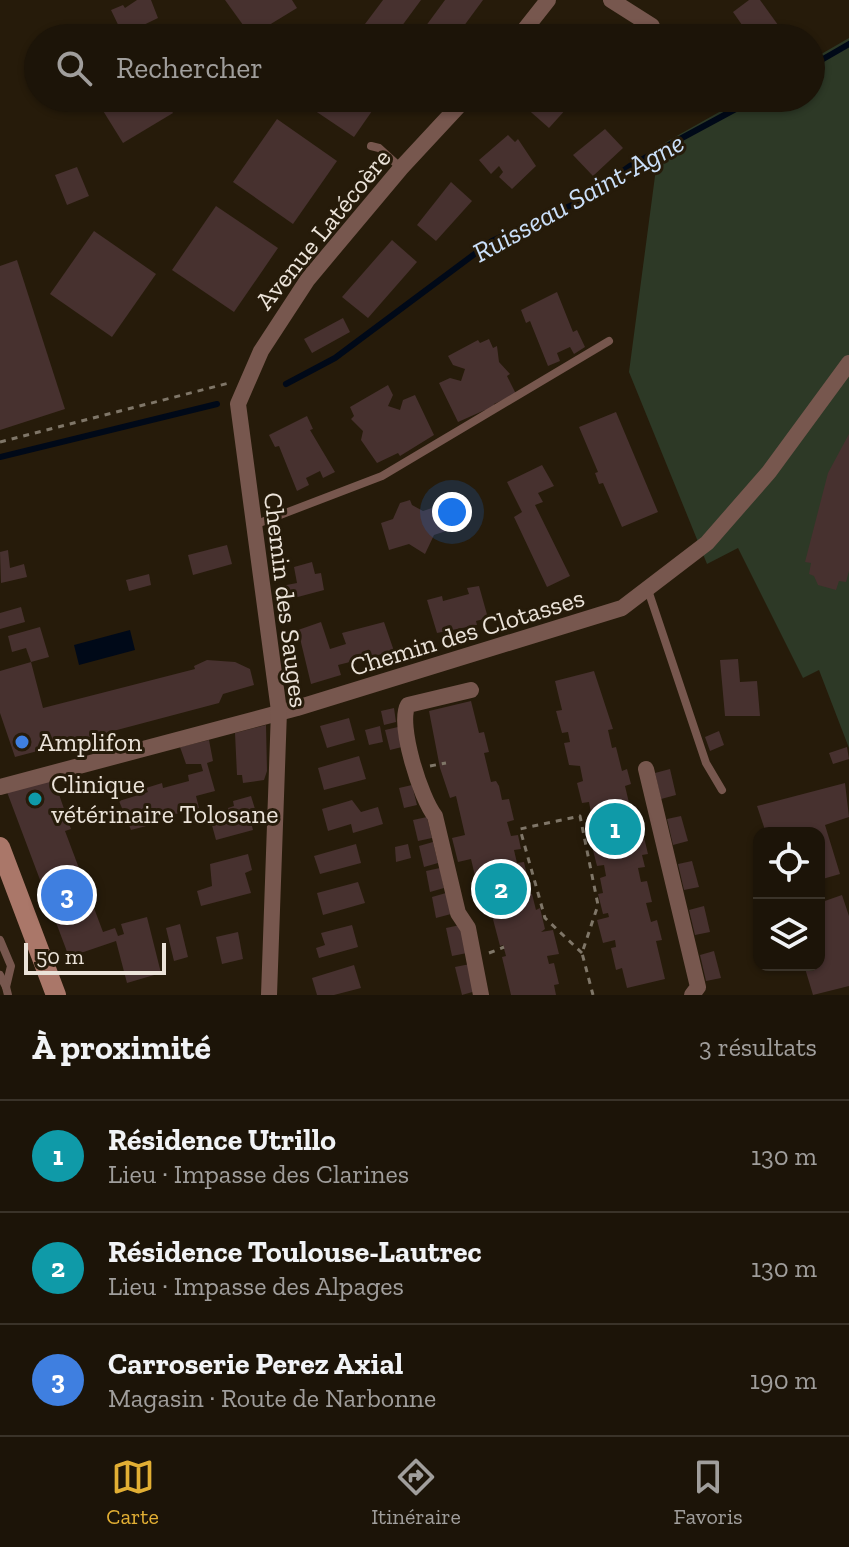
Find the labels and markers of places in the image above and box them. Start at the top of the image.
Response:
place label: Amplifon [38,726,142,758]
marker: Amplifon [13,733,31,751]
place label: Clinique vétérinaire Tolosane [51,768,279,830]
marker: Clinique vétérinaire Tolosane [26,790,44,808]
pin: 1 [589,799,641,859]
pin: 2 [475,859,527,919]
pin: 3 [41,865,93,925]

